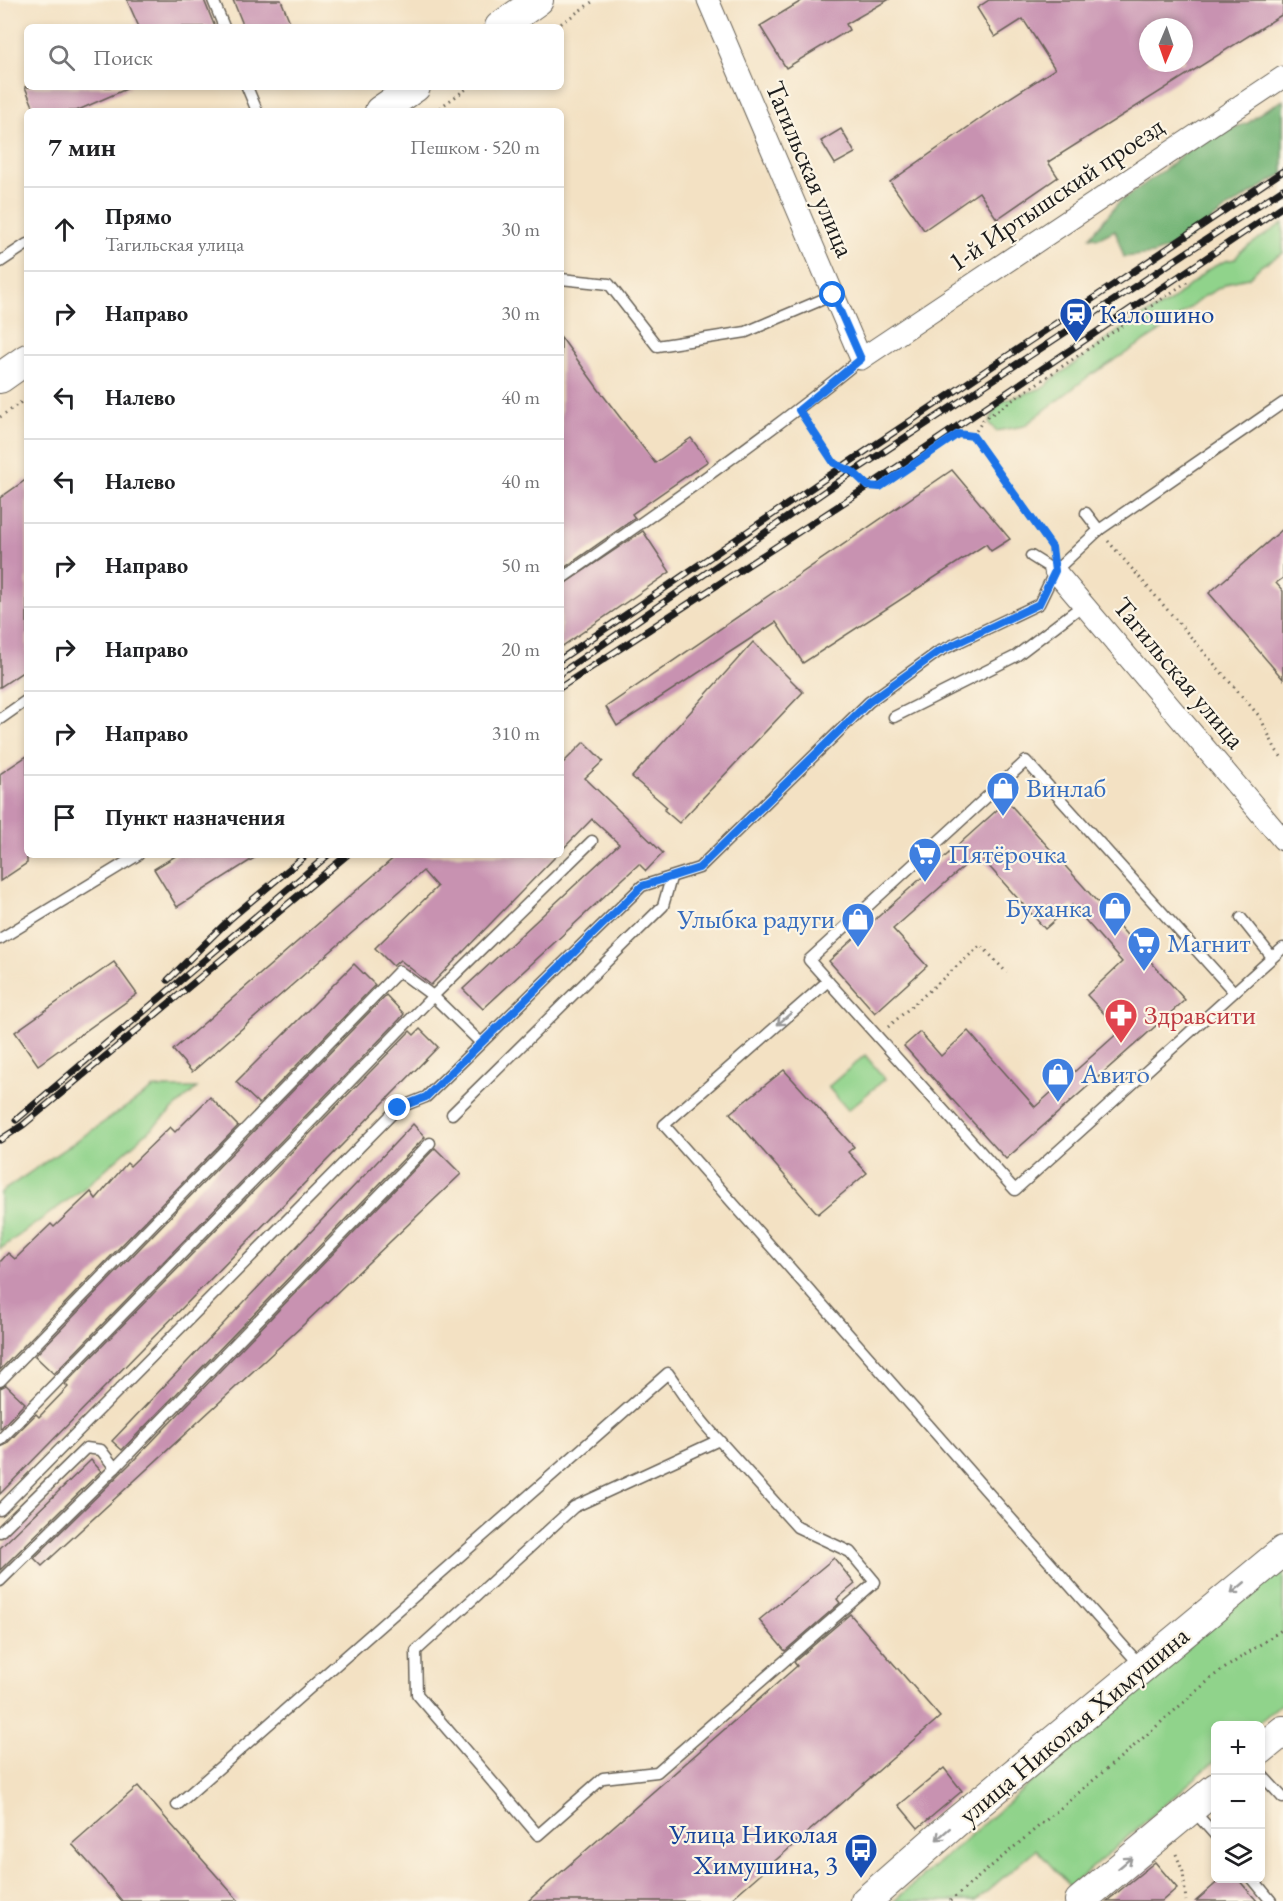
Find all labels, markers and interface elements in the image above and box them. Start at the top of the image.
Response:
north arrow [1139,18,1193,72]
search box [24,24,564,90]
icon: search [45,41,78,74]
text: Поиск [93,43,153,72]
street label: Тагильская улица [758,75,863,262]
street label: 1-й Иртышский проезд [941,108,1170,279]
text: 7 мин [48,130,116,164]
text: Пешком · 520 m [410,134,540,160]
text: Прямо [105,202,172,231]
icon: ahead [48,213,81,246]
text: 30 m [501,216,540,242]
text: Тагильская улица [105,231,244,257]
route start [819,281,845,307]
station icon: Калошино [1058,296,1094,343]
place label: Калошино [1099,296,1214,331]
icon: right [48,297,81,330]
text: Направо [105,299,188,328]
text: 30 m [501,300,540,326]
icon: left [48,381,81,414]
text: Налево [105,383,175,412]
text: 40 m [501,384,540,410]
icon: left [48,465,81,498]
text: Налево [105,467,175,496]
text: 40 m [501,468,540,494]
icon: right [48,549,81,582]
text: Направо [105,551,188,580]
text: 50 m [501,552,540,578]
street label: Тагильская улица [1106,589,1253,756]
icon: right [48,633,81,666]
text: Направо [105,635,188,664]
text: 20 m [501,636,540,662]
icon: right [48,717,81,750]
text: Направо [105,719,188,748]
text: 310 m [492,720,540,746]
shop icon: Винлаб [985,770,1021,817]
place label: Винлаб [1026,770,1106,805]
icon: arrive [48,801,81,834]
text: Пункт назначения [105,803,285,832]
supermarket icon: Пятёрочка [907,836,943,883]
place label: Пятёрочка [948,836,1067,871]
place label: Буханка [1005,890,1092,925]
shop icon: Буханка [1097,890,1133,937]
place label: Улыбка радуги [676,901,835,936]
shop icon: Улыбка радуги [840,901,876,948]
supermarket icon: Магнит [1126,925,1162,972]
place label: Магнит [1167,925,1251,960]
pharmacy icon: Здравсити [1103,997,1139,1044]
place label: Здравсити [1144,997,1256,1032]
one-way arrow [777,1012,792,1026]
shop icon: Авито [1040,1056,1076,1103]
place label: Авито [1080,1056,1150,1091]
route end [384,1094,410,1120]
one-way arrow [1231,1581,1246,1595]
street label: улица Николая Химушина [951,1618,1196,1831]
map controls [1211,1721,1265,1883]
button: + [1211,1721,1265,1775]
button: − [1211,1775,1265,1829]
place label: Улица Николая Химушина, 3 [668,1816,838,1882]
one-way arrow [936,1827,951,1841]
button: layers [1211,1829,1265,1883]
bus stop icon: Улица Николая Химушина, 3 [843,1832,879,1879]
one-way arrow [1117,1857,1133,1870]

